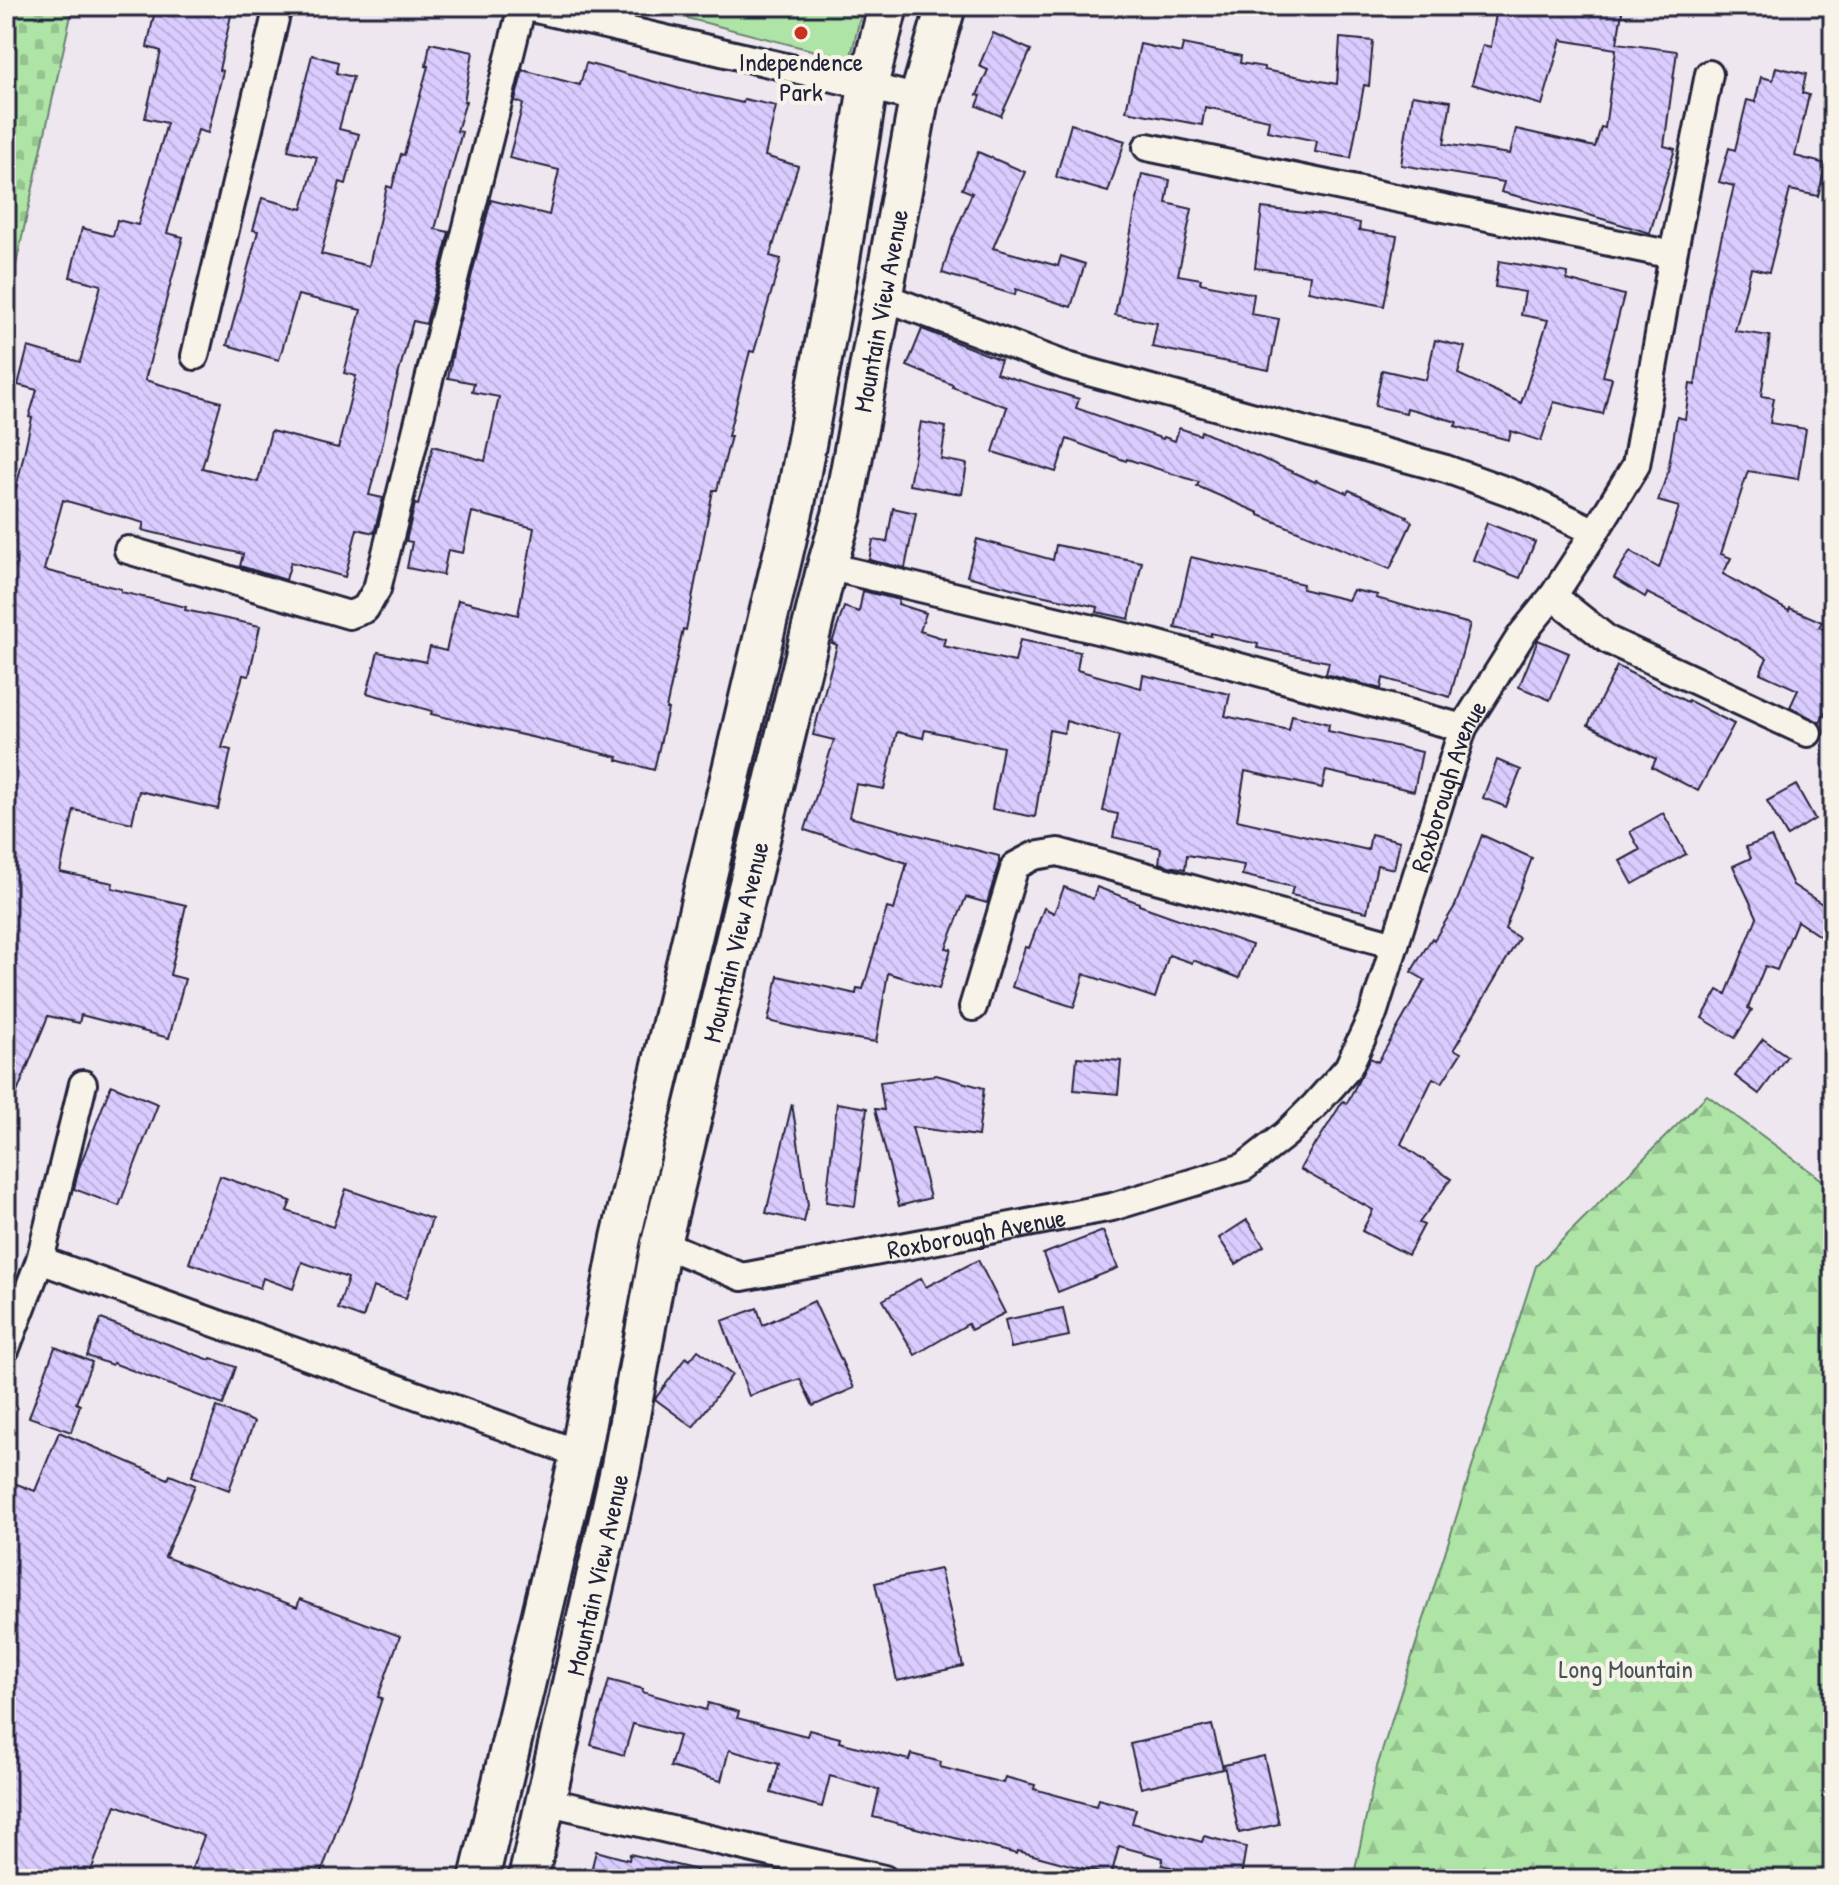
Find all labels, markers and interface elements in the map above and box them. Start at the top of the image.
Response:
marker: Independence Park [792,24,810,42]
place label: Independence Park [739,44,863,109]
street label: Mountain View Avenue [844,206,916,415]
street label: Roxborough Avenue [1401,693,1494,876]
street label: Mountain View Avenue [693,838,776,1046]
street label: Roxborough Avenue [884,1199,1068,1267]
street label: Mountain View Avenue [557,1470,636,1679]
park label: Long Mountain [1559,1651,1693,1686]

